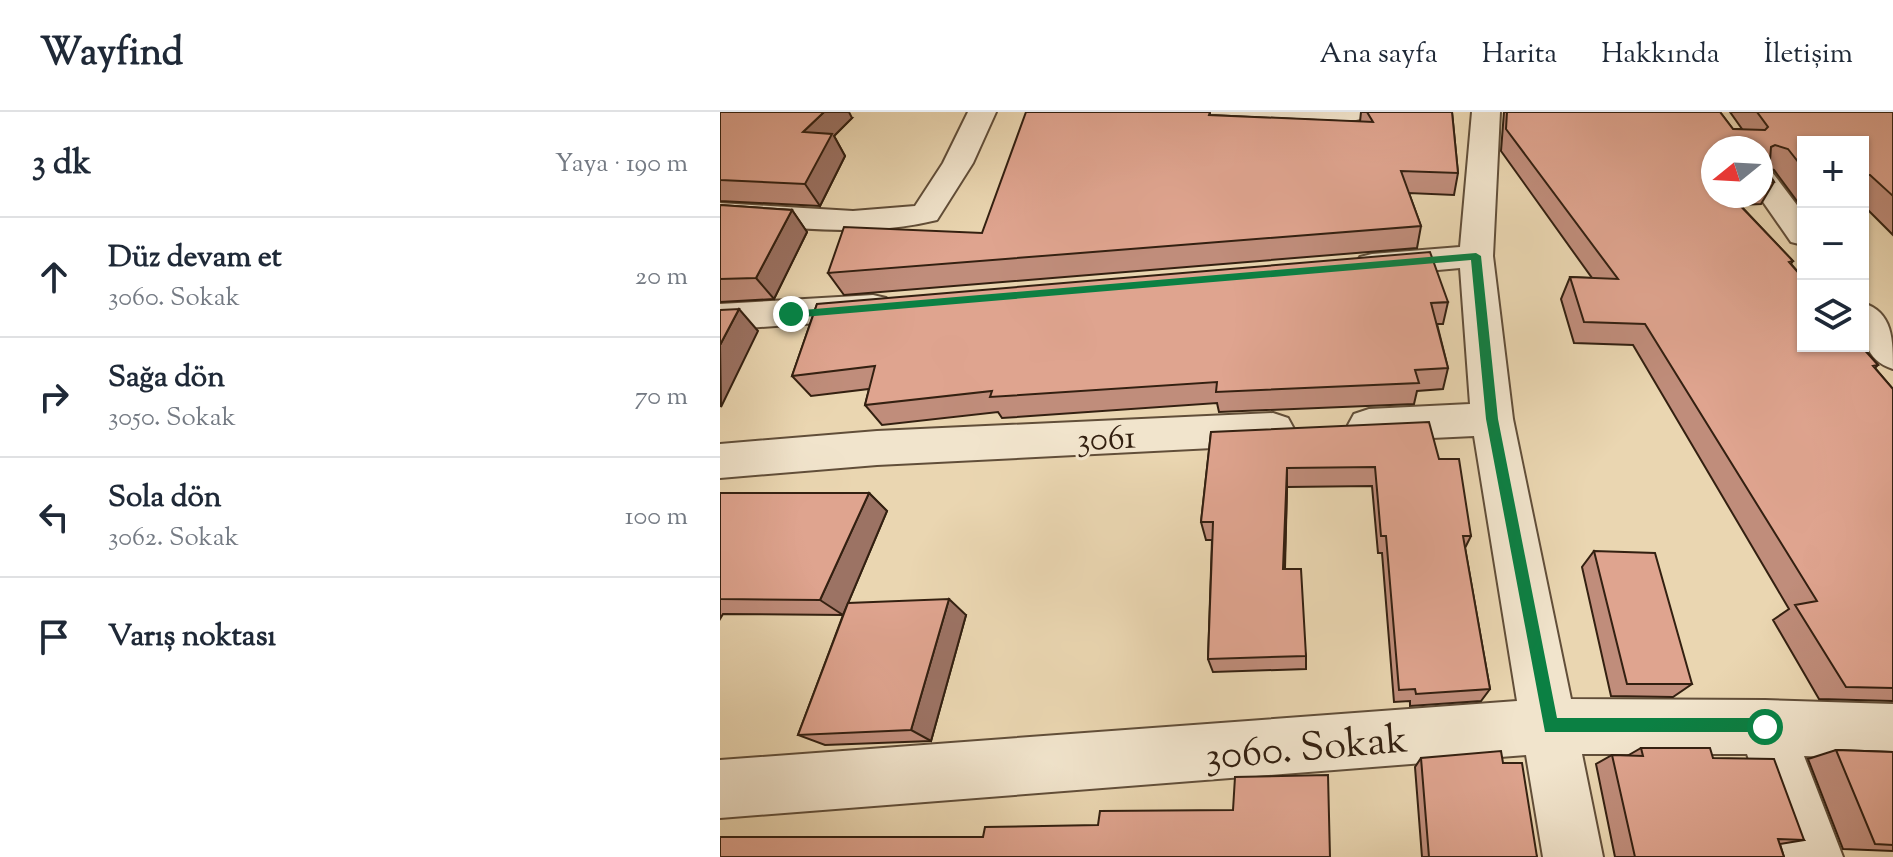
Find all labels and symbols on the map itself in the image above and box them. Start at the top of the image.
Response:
north arrow [1701,136,1773,208]
route end [773,296,809,332]
street label: 3061 [1075,414,1137,467]
route start [1747,709,1783,745]
street label: 3060. Sokak [1203,713,1410,788]

